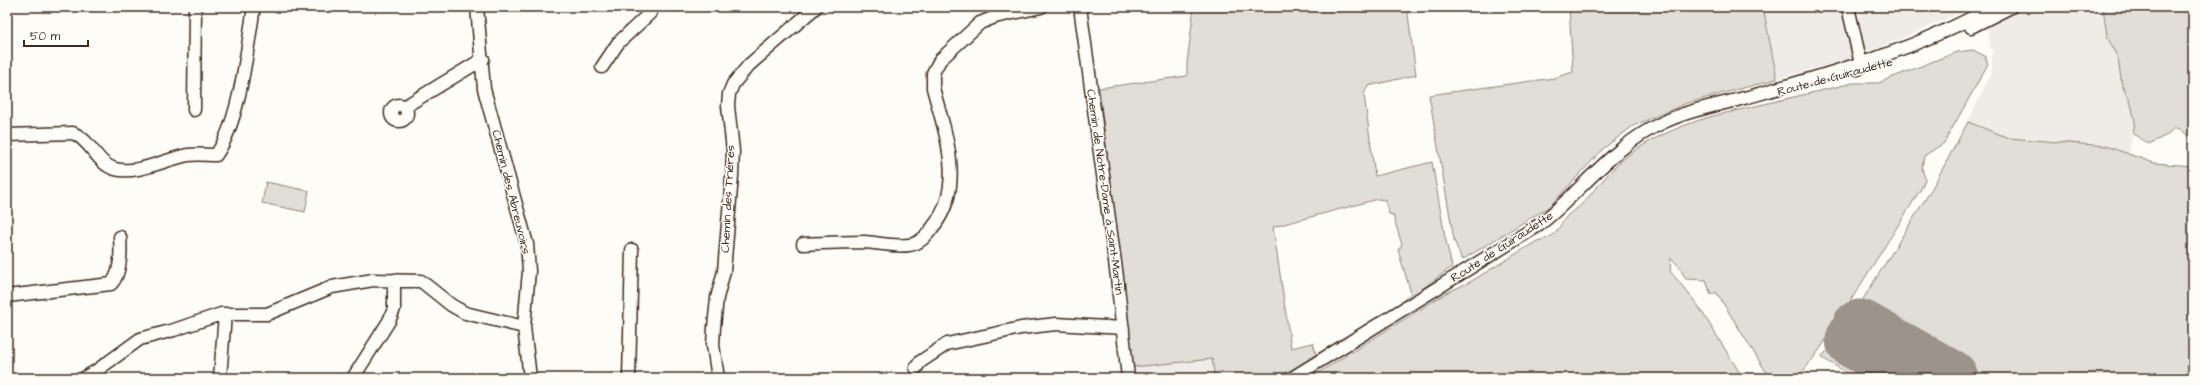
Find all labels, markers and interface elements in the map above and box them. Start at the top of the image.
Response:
scale bar [24,22,88,48]
text: 50 m [30,28,61,45]
street label: Route de Guiraudette [1775,53,1895,101]
street label: Chemin de Notre-Dame à Saint-Martin [1082,88,1128,296]
street label: Chemin des Abreuvoirs [487,128,535,256]
street label: Chemin des Trières [717,145,739,253]
street label: Route de Guiraudette [1448,207,1557,287]

